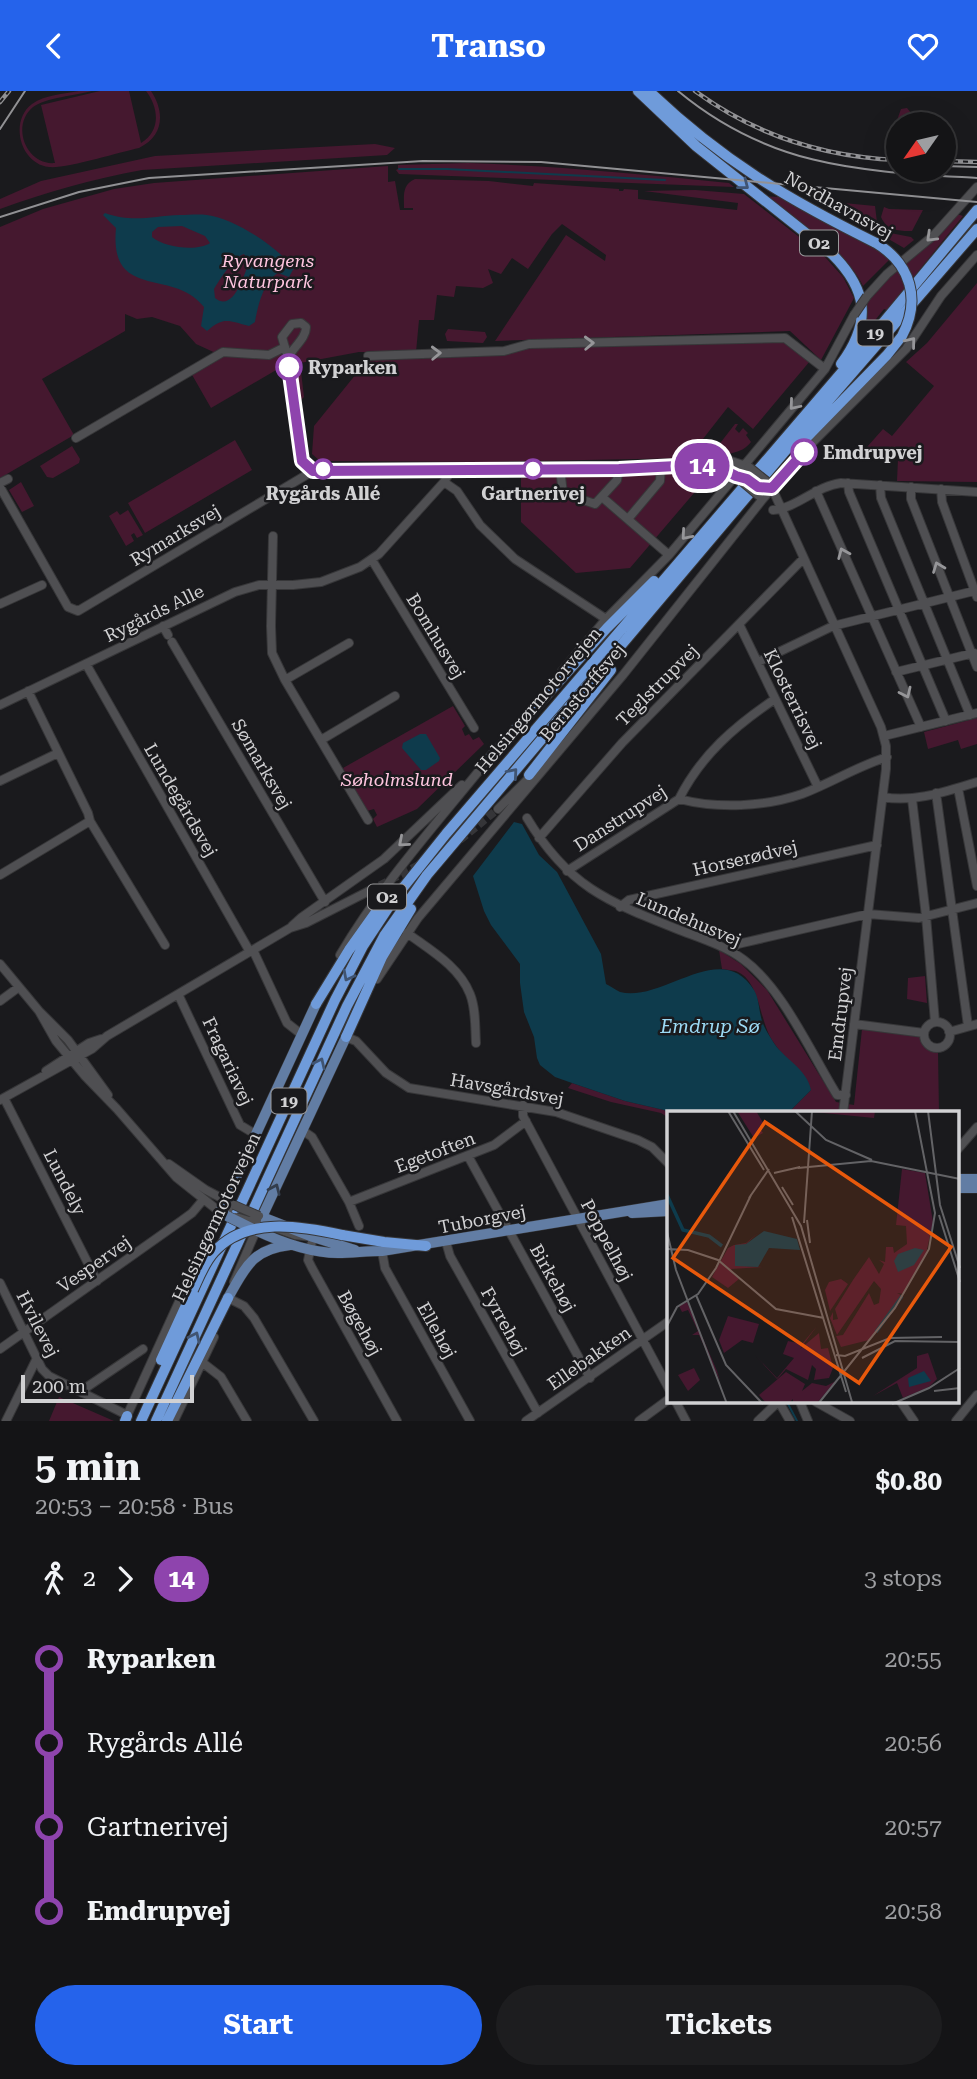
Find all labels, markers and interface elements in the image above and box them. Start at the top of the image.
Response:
icon: back [35,27,73,65]
text: Transo [431,27,546,65]
icon: heart [904,27,942,65]
north arrow [886,112,956,182]
map controls [886,112,956,182]
street label: Nordhavnsvej [781,167,897,243]
one-way arrow [736,176,748,189]
one-way arrow [926,228,939,241]
road number: O2 [800,231,838,255]
park label: Ryvangens Naturpark [221,250,314,292]
road number: 19 [858,321,892,345]
one-way arrow [583,335,594,350]
one-way arrow [903,337,915,350]
one-way arrow [431,345,442,361]
marker: Ryparken [276,354,302,380]
place label: Ryparken [308,357,397,378]
one-way arrow [790,397,802,410]
marker: Emdrupvej [791,439,817,465]
place label: Emdrupvej [823,442,922,463]
line badge: 14 [670,443,734,489]
text: 14 [689,452,715,480]
marker: Rygårds Allé [313,459,333,479]
marker: Gartnerivej [523,459,543,479]
place label: Rygårds Allé [266,483,381,504]
place label: Gartnerivej [481,483,585,504]
street label: Rymarksvej [126,500,224,570]
one-way arrow [682,527,694,540]
one-way arrow [837,548,851,560]
one-way arrow [933,562,947,574]
street label: Rygårds Alle [101,580,207,646]
street label: Bomhusvej [402,590,470,682]
street label: Helsingørmotorvejen [471,622,606,777]
street label: Bernstorffsvej [535,639,629,745]
street label: Teglstrupvej [612,640,702,730]
street label: Klosterrisvej [760,645,826,753]
one-way arrow [897,686,911,698]
street label: Sømarksvej [228,715,296,813]
street label: Lundegårdsvej [140,740,222,860]
one-way arrow [505,768,517,781]
park label: Søholmslund [340,769,453,790]
street label: Danstrupvej [570,780,670,856]
one-way arrow [399,834,412,846]
street label: Horserødvej [691,836,799,880]
road number: O2 [368,884,406,909]
street label: Lundehusvej [634,888,744,950]
street label: Emdrupvej [824,966,856,1062]
one-way arrow [342,969,356,981]
street label: Fragariavej [198,1013,258,1109]
water label: Emdrup Sø [659,1015,762,1038]
one-way arrow [312,1058,326,1070]
street label: Havsgårdsvej [449,1069,565,1109]
road number: 19 [272,1089,306,1113]
inset map [667,1111,960,1403]
street label: Egetoften [392,1127,478,1177]
street label: Helsingørmotorvejen [167,1129,265,1305]
street label: Lundely [39,1145,91,1219]
one-way arrow [267,1183,281,1196]
street label: Poppelhøj [577,1195,637,1285]
street label: Tuborgvej [437,1200,527,1238]
street label: Vespervej [53,1231,135,1297]
street label: Birkehøj [526,1240,580,1316]
street label: Fyrrehøj [477,1283,531,1359]
street label: Hvilevej [12,1287,64,1361]
street label: Bøgehøj [334,1287,386,1359]
street label: Ellehøj [413,1298,461,1362]
street label: Ellebakken [543,1321,635,1394]
one-way arrow [186,1332,200,1344]
scale bar [21,1372,194,1404]
text: 200 m [32,1375,86,1398]
text: 5 min [35,1445,141,1489]
text: $0.80 [876,1466,942,1496]
text: 20:53 – 20:58 · Bus [35,1493,233,1520]
icon: walk [35,1560,73,1598]
icon: forward [106,1560,144,1598]
text: 2 [83,1565,96,1592]
text: 14 [168,1565,195,1593]
text: 3 stops [864,1565,942,1592]
text: Ryparken [87,1644,216,1674]
text: 20:55 [885,1646,942,1673]
text: Rygårds Allé [87,1728,243,1758]
text: 20:56 [885,1730,942,1757]
text: Gartnerivej [87,1812,229,1842]
text: 20:57 [885,1814,942,1841]
text: Emdrupvej [87,1896,231,1926]
text: 20:58 [885,1898,942,1925]
button: Start [35,1985,482,2065]
button: Tickets [496,1985,942,2065]

